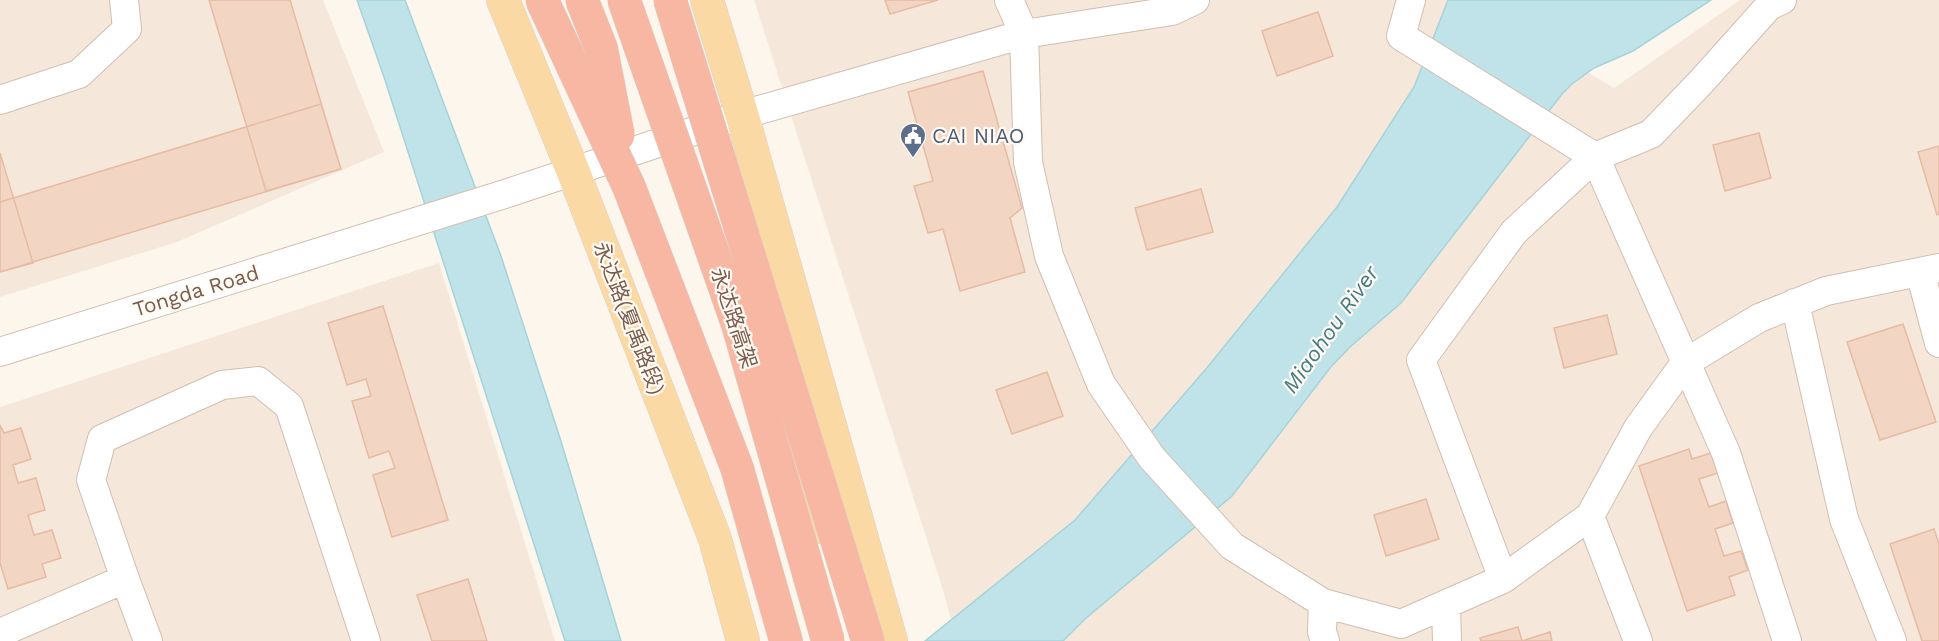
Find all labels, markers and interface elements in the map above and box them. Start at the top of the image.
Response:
public building icon: CAI NIAO [898,121,928,159]
place label: CAI NIAO [932,123,1024,148]
street label: 永达路(夏禹路段) [589,238,670,398]
street label: Tongda Road [130,260,262,322]
water label: Miaohou River [1277,260,1384,398]
street label: 永达路高架 [706,264,763,372]

